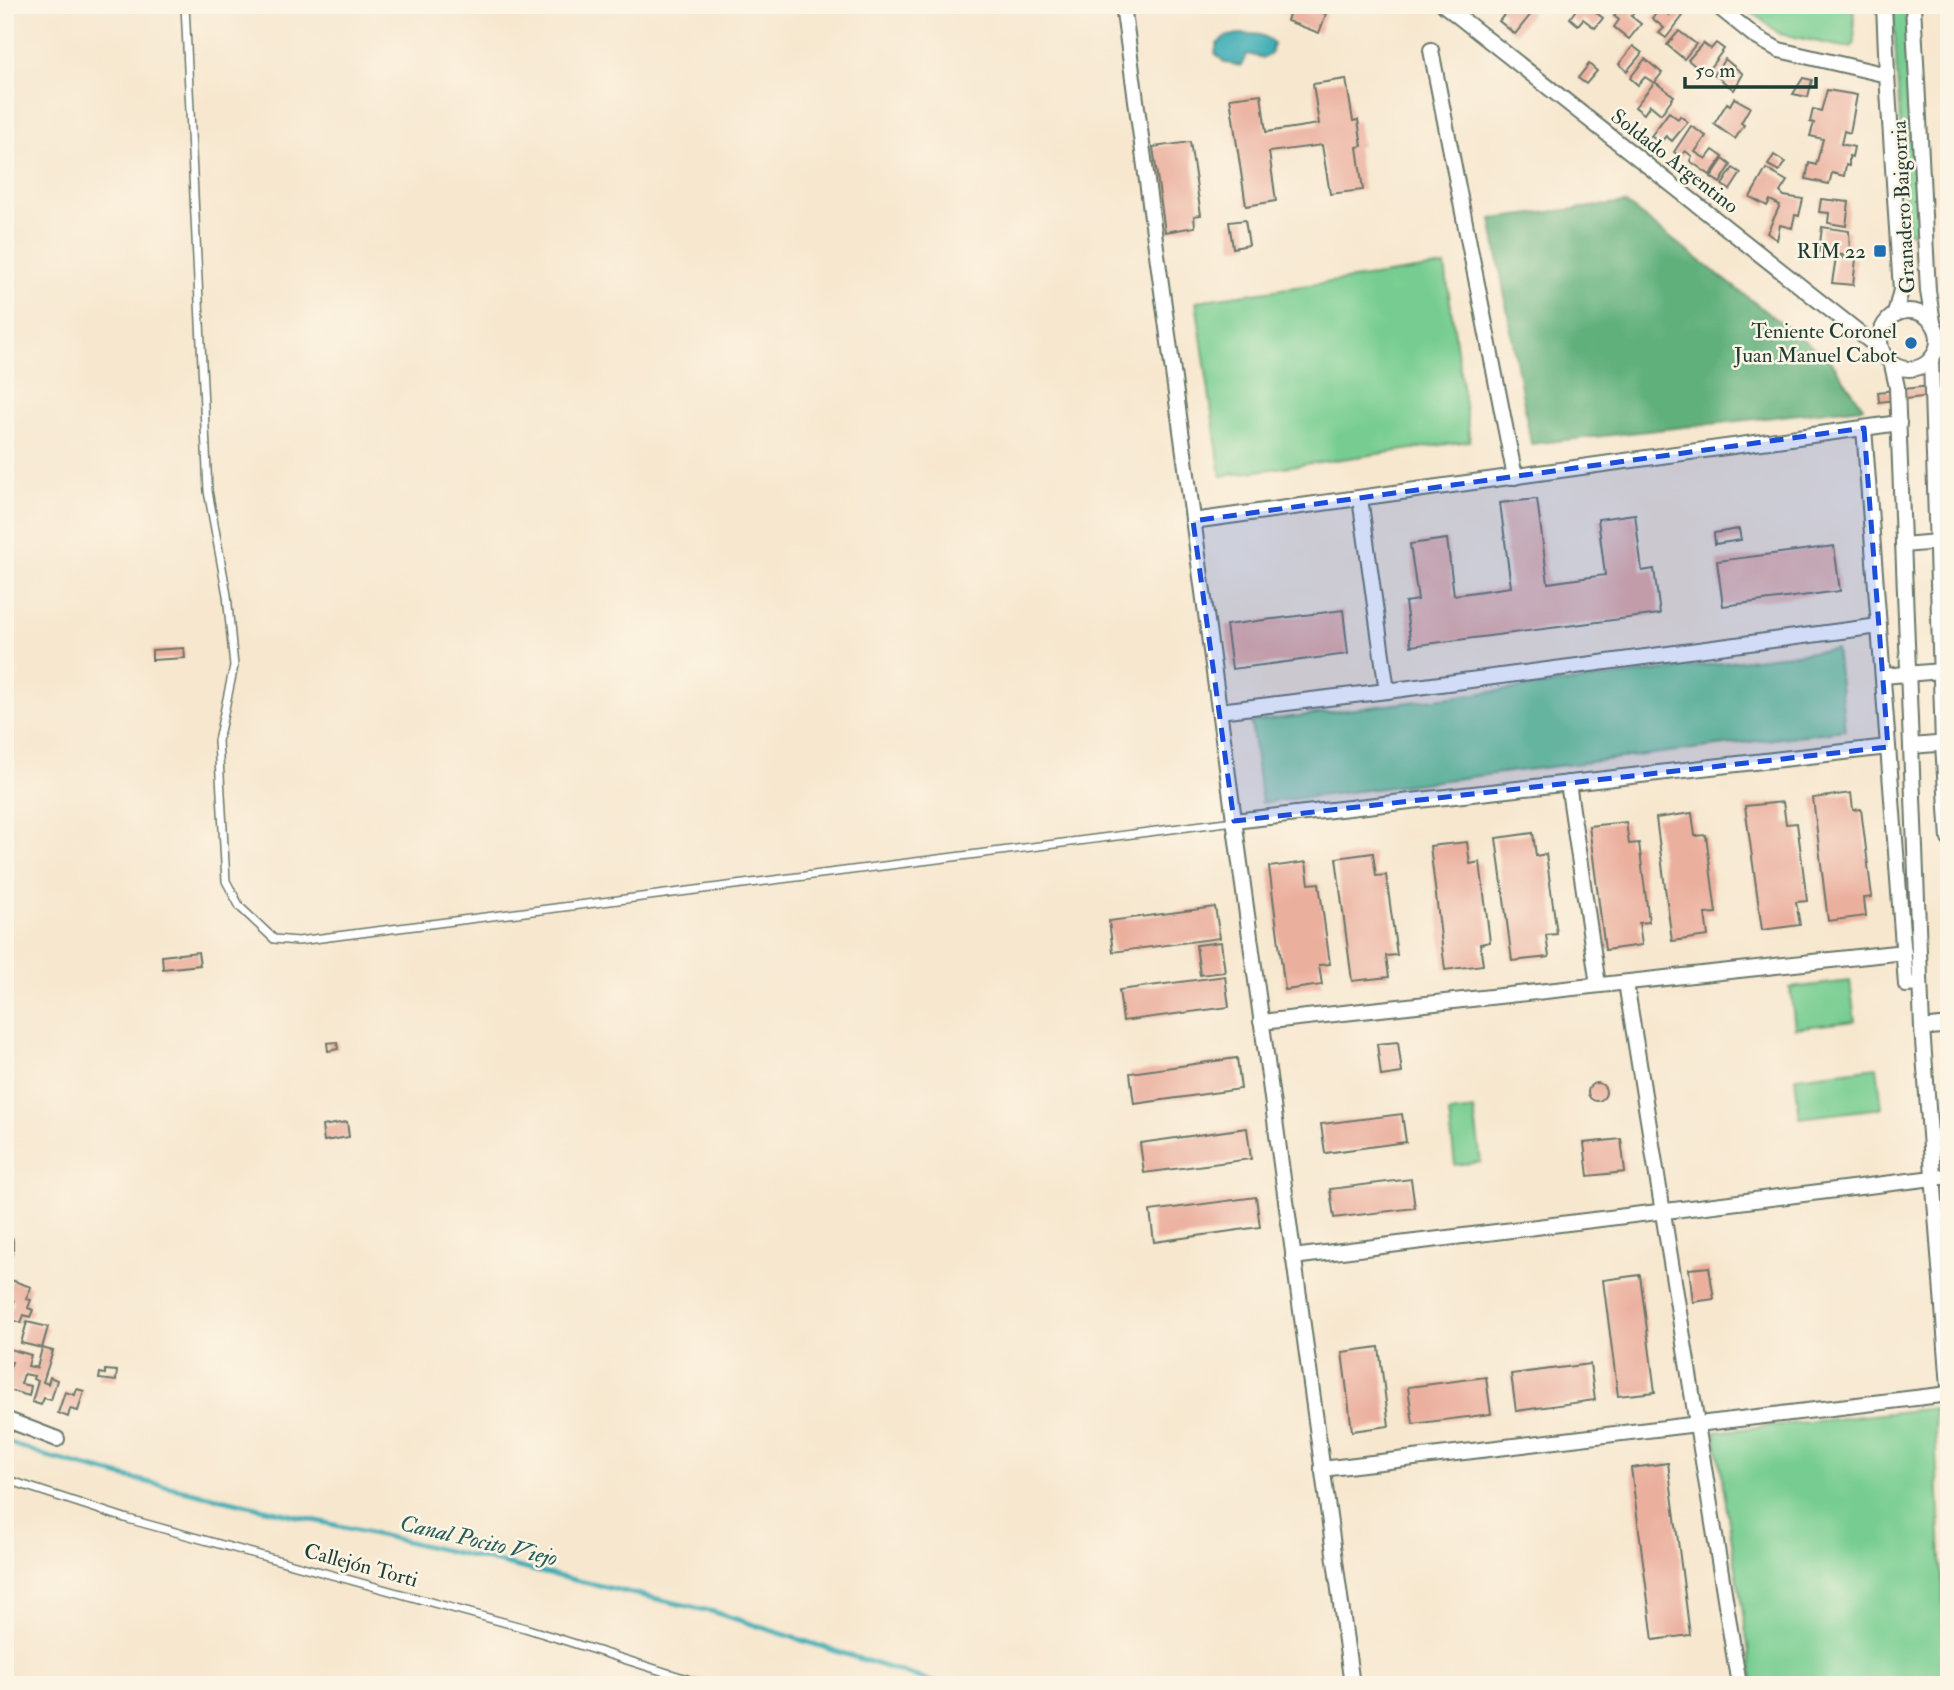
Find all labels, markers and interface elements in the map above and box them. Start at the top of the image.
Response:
scale bar [1685,46,1816,90]
text: 50 m [1695,57,1736,84]
street label: Soldado Argentino [1605,103,1744,220]
street label: Granadero Baigorria [1885,119,1922,294]
place label: RIM 22 [1796,238,1866,265]
marker: RIM 22 [1872,243,1888,259]
place label: Teniente Coronel Juan Manuel Cabot [1733,318,1898,369]
marker: Teniente Coronel Juan Manuel Cabot [1903,335,1919,351]
water label: Canal Pocito Viejo [397,1508,561,1573]
street label: Callejón Torti [301,1537,421,1594]

